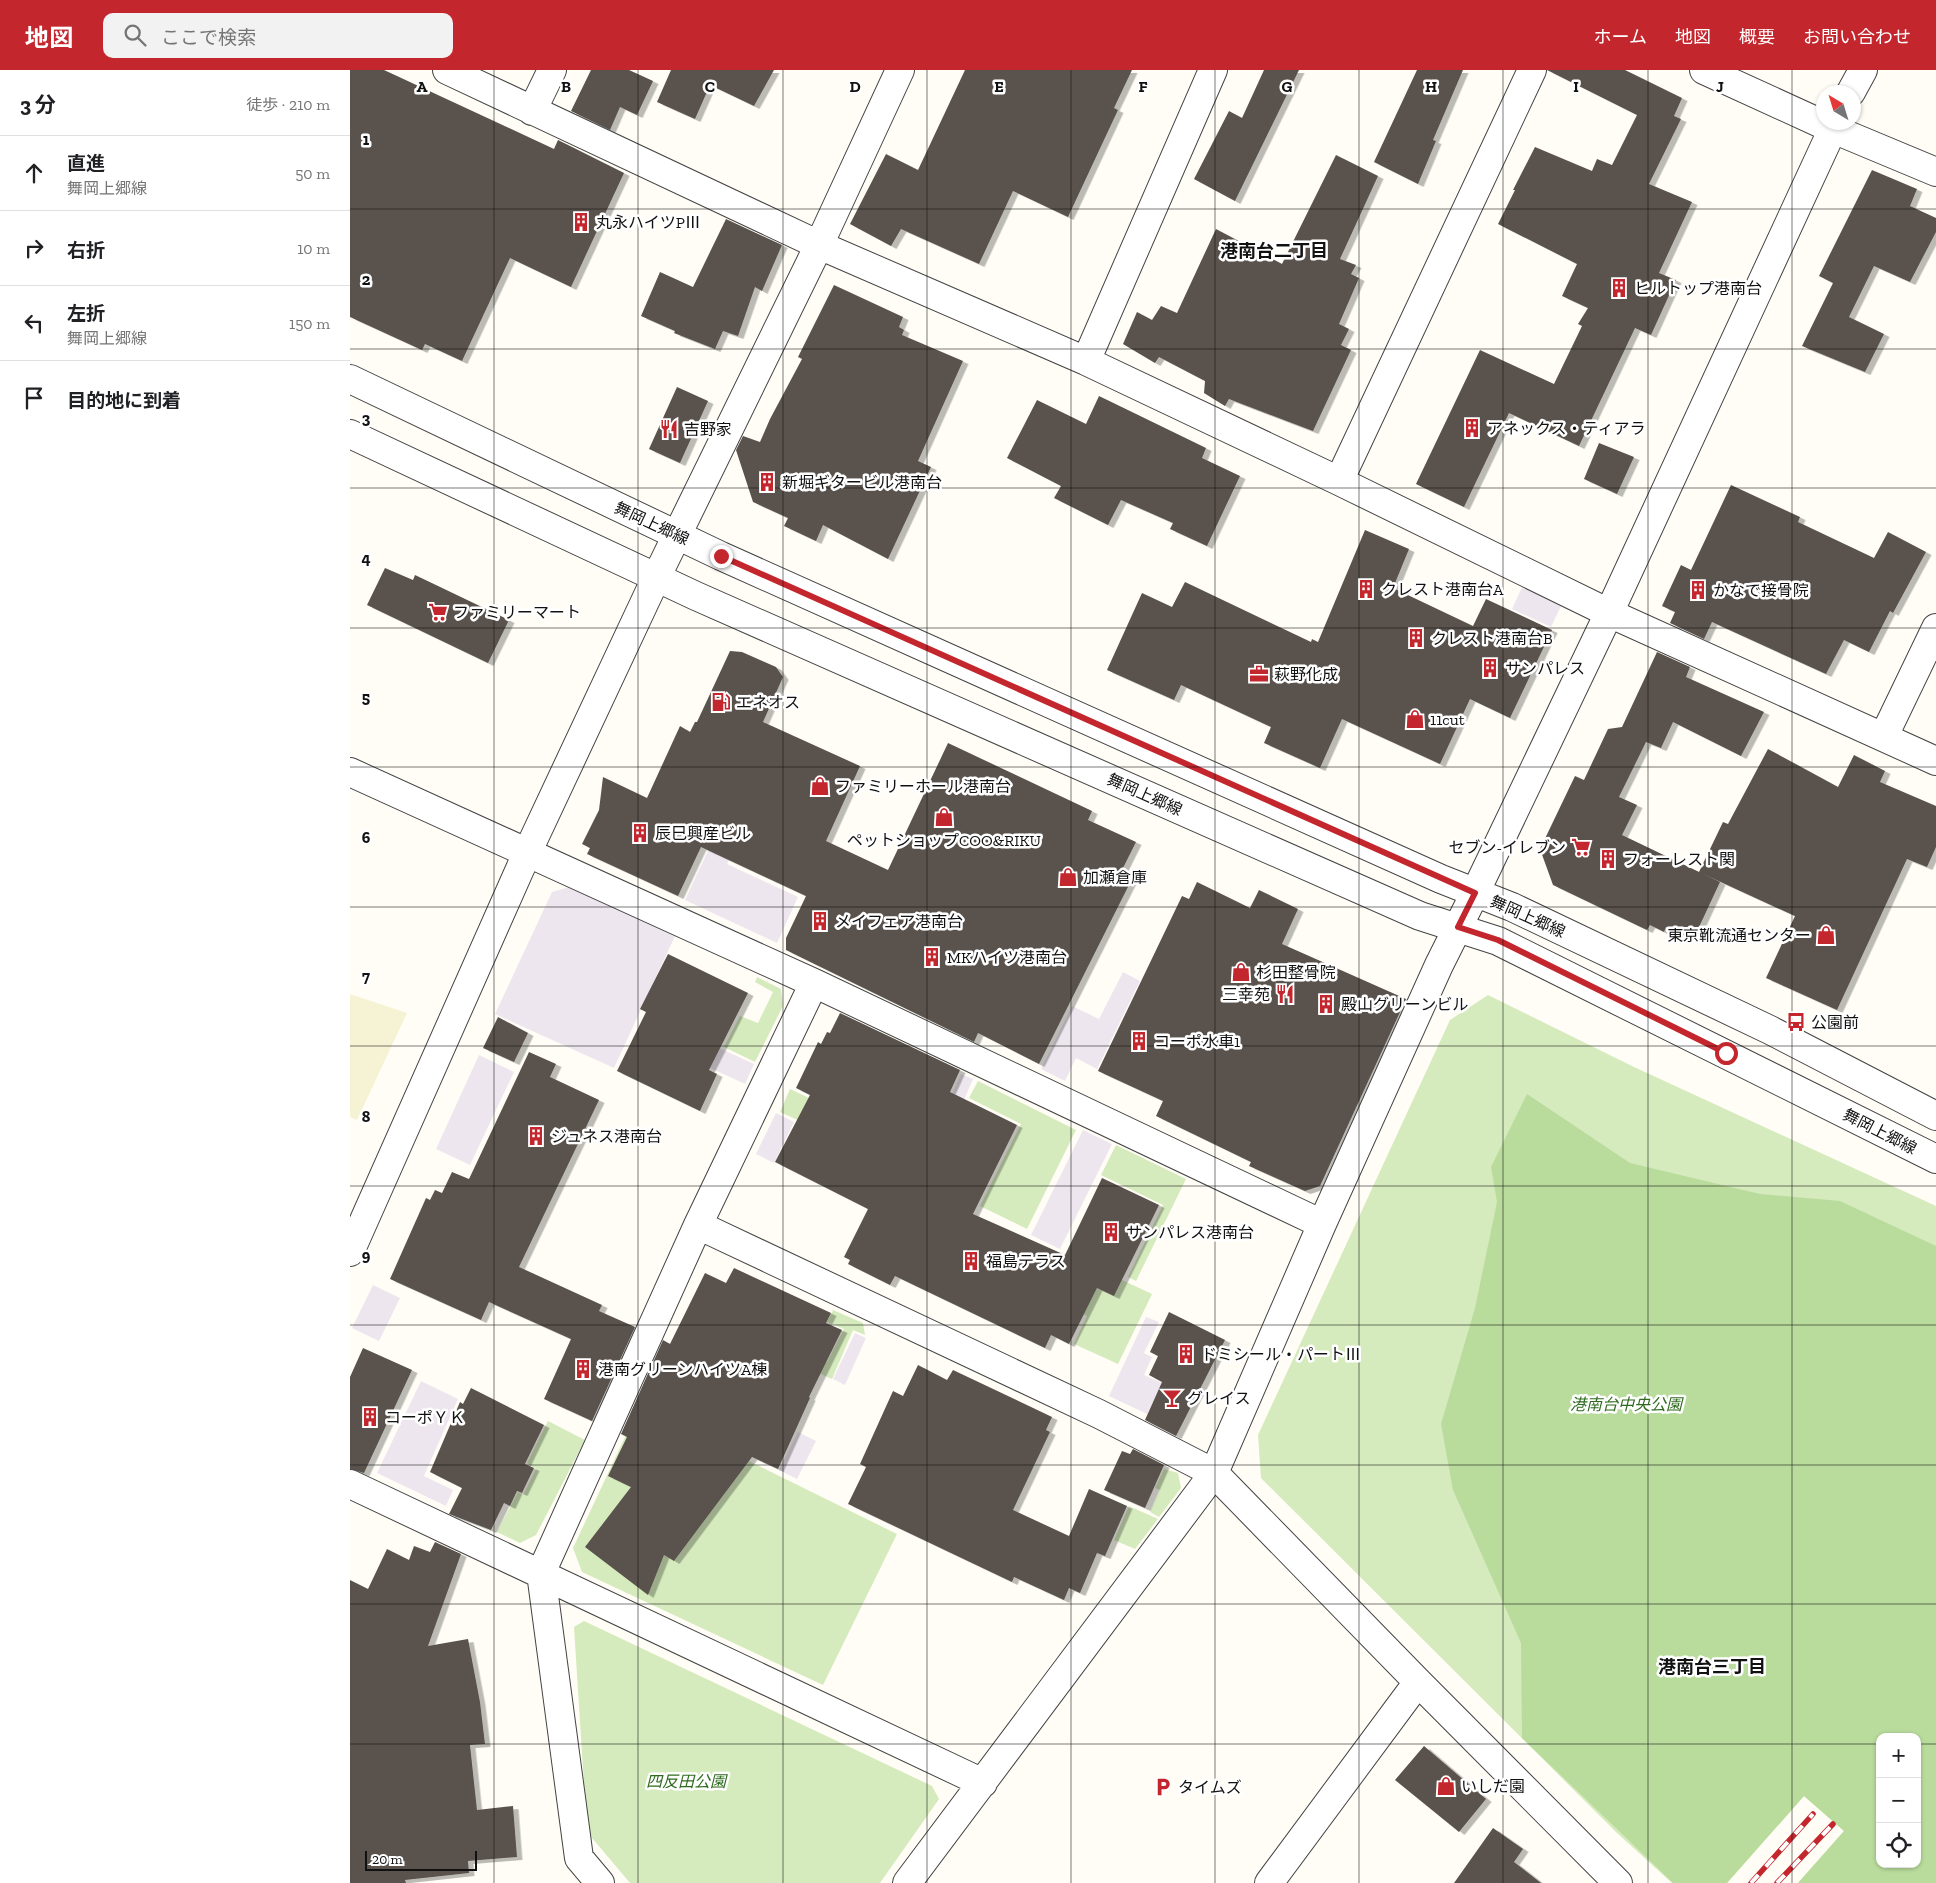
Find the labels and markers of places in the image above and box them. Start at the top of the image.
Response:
building icon: 丸永ハイツPⅢ [570,211,592,233]
place label: 丸永ハイツPⅢ [596,213,701,232]
building icon: ヒルトップ港南台 [1608,277,1630,299]
place label: ヒルトップ港南台 [1634,279,1762,298]
building icon: アネックス・ティアラ [1461,417,1483,439]
restaurant icon: 吉野家 [658,418,680,440]
place label: アネックス・ティアラ [1487,419,1646,438]
place label: 吉野家 [684,420,732,439]
building icon: 新堀ギタービル港南台 [756,471,778,493]
place label: 新堀ギタービル港南台 [782,473,942,492]
building icon: クレスト港南台A [1355,578,1377,600]
building icon: かなで接骨院 [1687,579,1709,601]
place label: クレスト港南台A [1381,580,1504,599]
place label: かなで接骨院 [1713,581,1809,600]
supermarket icon: ファミリーマート [427,601,449,623]
place label: ファミリーマート [453,603,581,622]
building icon: クレスト港南台B [1405,627,1427,649]
place label: クレスト港南台B [1431,629,1553,648]
building icon: サンパレス [1479,657,1501,679]
place label: サンパレス [1505,659,1585,678]
office icon: 萩野化成 [1248,663,1270,685]
place label: 萩野化成 [1274,665,1338,684]
fuel station icon: エネオス [710,691,732,713]
place label: エネオス [736,693,800,712]
shop icon: 11cut [1404,708,1426,730]
place label: 11cut [1430,710,1465,729]
shop icon: ファミリーホール港南台 [809,775,831,797]
place label: ファミリーホール港南台 [835,777,1011,796]
shop icon: ペットショップCOO&RIKU [933,806,955,828]
building icon: 辰巳興産ビル [629,822,651,844]
place label: 辰巳興産ビル [655,824,751,843]
place label: ペットショップCOO&RIKU [847,831,1041,850]
supermarket icon: セブン-イレブン [1570,836,1592,858]
place label: セブン-イレブン [1448,838,1566,857]
building icon: フォーレスト関 [1597,848,1619,870]
place label: フォーレスト関 [1623,850,1735,869]
shop icon: 加瀬倉庫 [1057,866,1079,888]
place label: 加瀬倉庫 [1083,868,1147,887]
building icon: メイフェア港南台 [809,910,831,932]
place label: メイフェア港南台 [835,912,963,931]
shop icon: 東京靴流通センター [1815,924,1837,946]
place label: 東京靴流通センター [1667,926,1811,945]
building icon: MKハイツ港南台 [921,946,943,968]
place label: MKハイツ港南台 [947,948,1067,967]
shop icon: 杉田整骨院 [1230,961,1252,983]
place label: 杉田整骨院 [1256,963,1336,982]
restaurant icon: 三幸苑 [1274,983,1296,1005]
place label: 三幸苑 [1222,985,1270,1004]
building icon: 殿山グリーンビル [1315,993,1337,1015]
place label: 殿山グリーンビル [1341,995,1468,1014]
bus stop icon: 公園前 [1785,1011,1807,1033]
place label: 公園前 [1811,1013,1859,1032]
building icon: コーポ水車1 [1128,1030,1150,1052]
place label: コーポ水車1 [1154,1032,1240,1051]
building icon: ジュネス港南台 [525,1125,547,1147]
place label: ジュネス港南台 [551,1127,662,1146]
building icon: サンパレス港南台 [1100,1221,1122,1243]
place label: サンパレス港南台 [1126,1223,1254,1242]
building icon: 福島テラス [960,1250,982,1272]
place label: 福島テラス [986,1252,1066,1271]
building icon: ドミシール・パートⅢ [1175,1343,1197,1365]
place label: ドミシール・パートⅢ [1201,1345,1361,1364]
building icon: 港南グリーンハイツA棟 [572,1358,594,1380]
place label: 港南グリーンハイツA棟 [598,1360,767,1379]
bar icon: グレイス [1161,1387,1183,1409]
place label: グレイス [1187,1389,1251,1408]
building icon: コーポＹＫ [359,1406,381,1428]
place label: コーポＹＫ [385,1408,465,1427]
shop icon: いしだ園 [1435,1775,1457,1797]
parking icon: タイムズ [1152,1776,1174,1798]
place label: いしだ園 [1461,1777,1525,1796]
place label: タイムズ [1178,1778,1242,1797]

